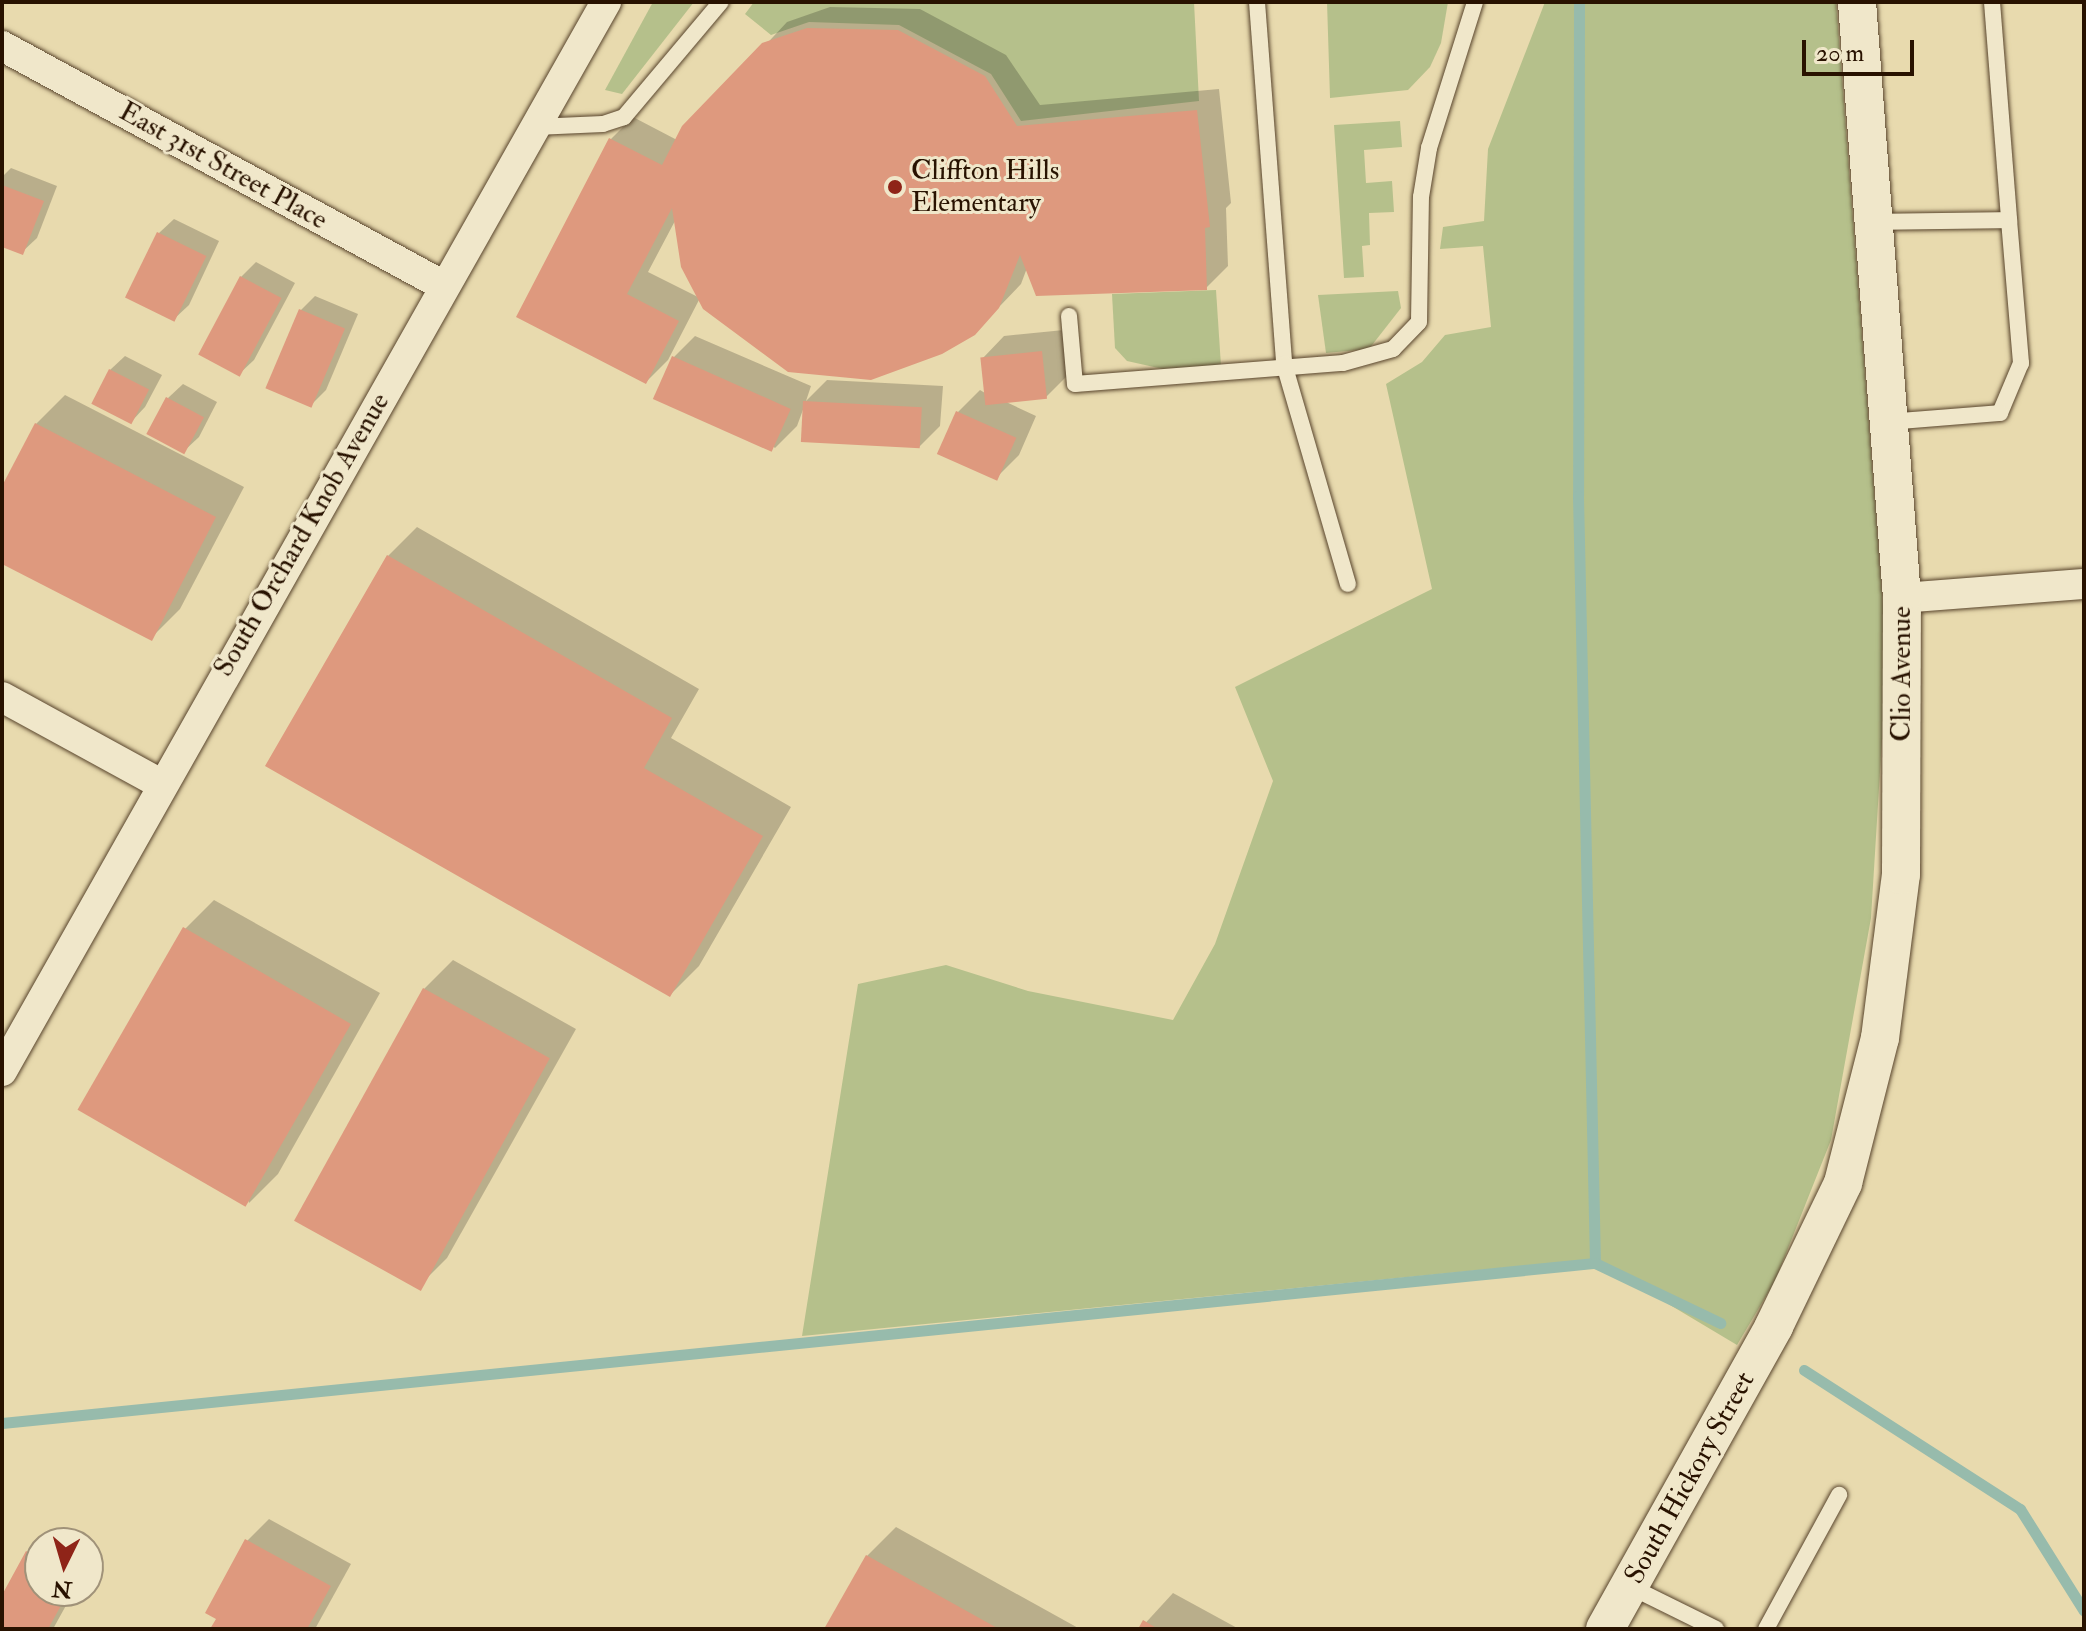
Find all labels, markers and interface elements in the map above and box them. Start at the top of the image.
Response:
scale bar [1806,24,1918,74]
text: 20 m [1816,38,1864,69]
street label: East 31st Street Place [113,95,333,237]
place label: Cliffton Hills Elementary [911,154,1059,220]
marker: Cliffton Hills Elementary [886,178,904,196]
street label: South Orchard Knob Avenue [207,387,397,683]
street label: Clio Avenue [1885,606,1919,742]
street label: South Hickory Street [1618,1366,1762,1590]
north arrow [24,1527,104,1607]
text: N [51,1574,73,1604]

